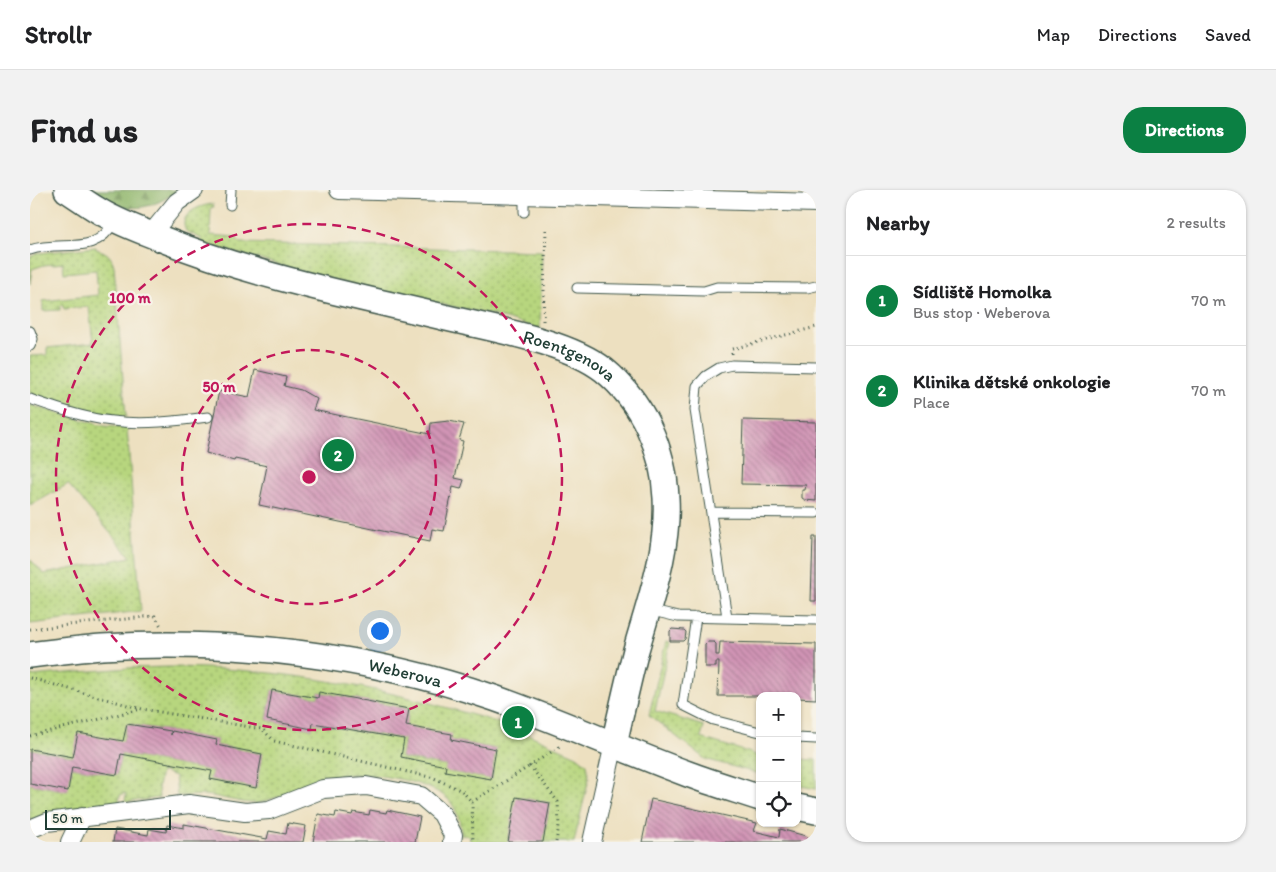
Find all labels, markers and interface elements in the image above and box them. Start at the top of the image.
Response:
text: Strollr [25,20,91,49]
text: Map [1037,24,1070,46]
text: Directions [1098,24,1177,46]
text: Saved [1205,24,1251,46]
button: Directions [1123,107,1246,153]
text: Find us [30,109,138,151]
text: Nearby [866,210,930,235]
text: 2 results [1166,213,1226,232]
text: Sídliště Homolka [913,280,1052,303]
text: 100 m [109,289,151,307]
text: 1 [878,291,886,310]
text: 70 m [1191,291,1226,310]
text: Bus stop · Weberova [913,303,1050,322]
street label: Roentgenova [521,325,621,386]
text: Klinika dětské onkologie [913,370,1111,393]
text: 50 m [202,378,236,396]
text: 2 [878,381,886,400]
text: 70 m [1191,381,1226,400]
text: Place [913,393,950,412]
pin: 2 [322,436,354,474]
centre of rings [300,468,318,486]
your location [367,618,393,644]
street label: Weberova [367,654,445,693]
map controls [756,692,801,827]
button: + [756,692,801,737]
pin: 1 [502,703,534,741]
button: − [756,737,801,782]
button: locate [756,782,801,827]
scale bar [45,807,171,830]
text: 50 m [52,810,83,827]

